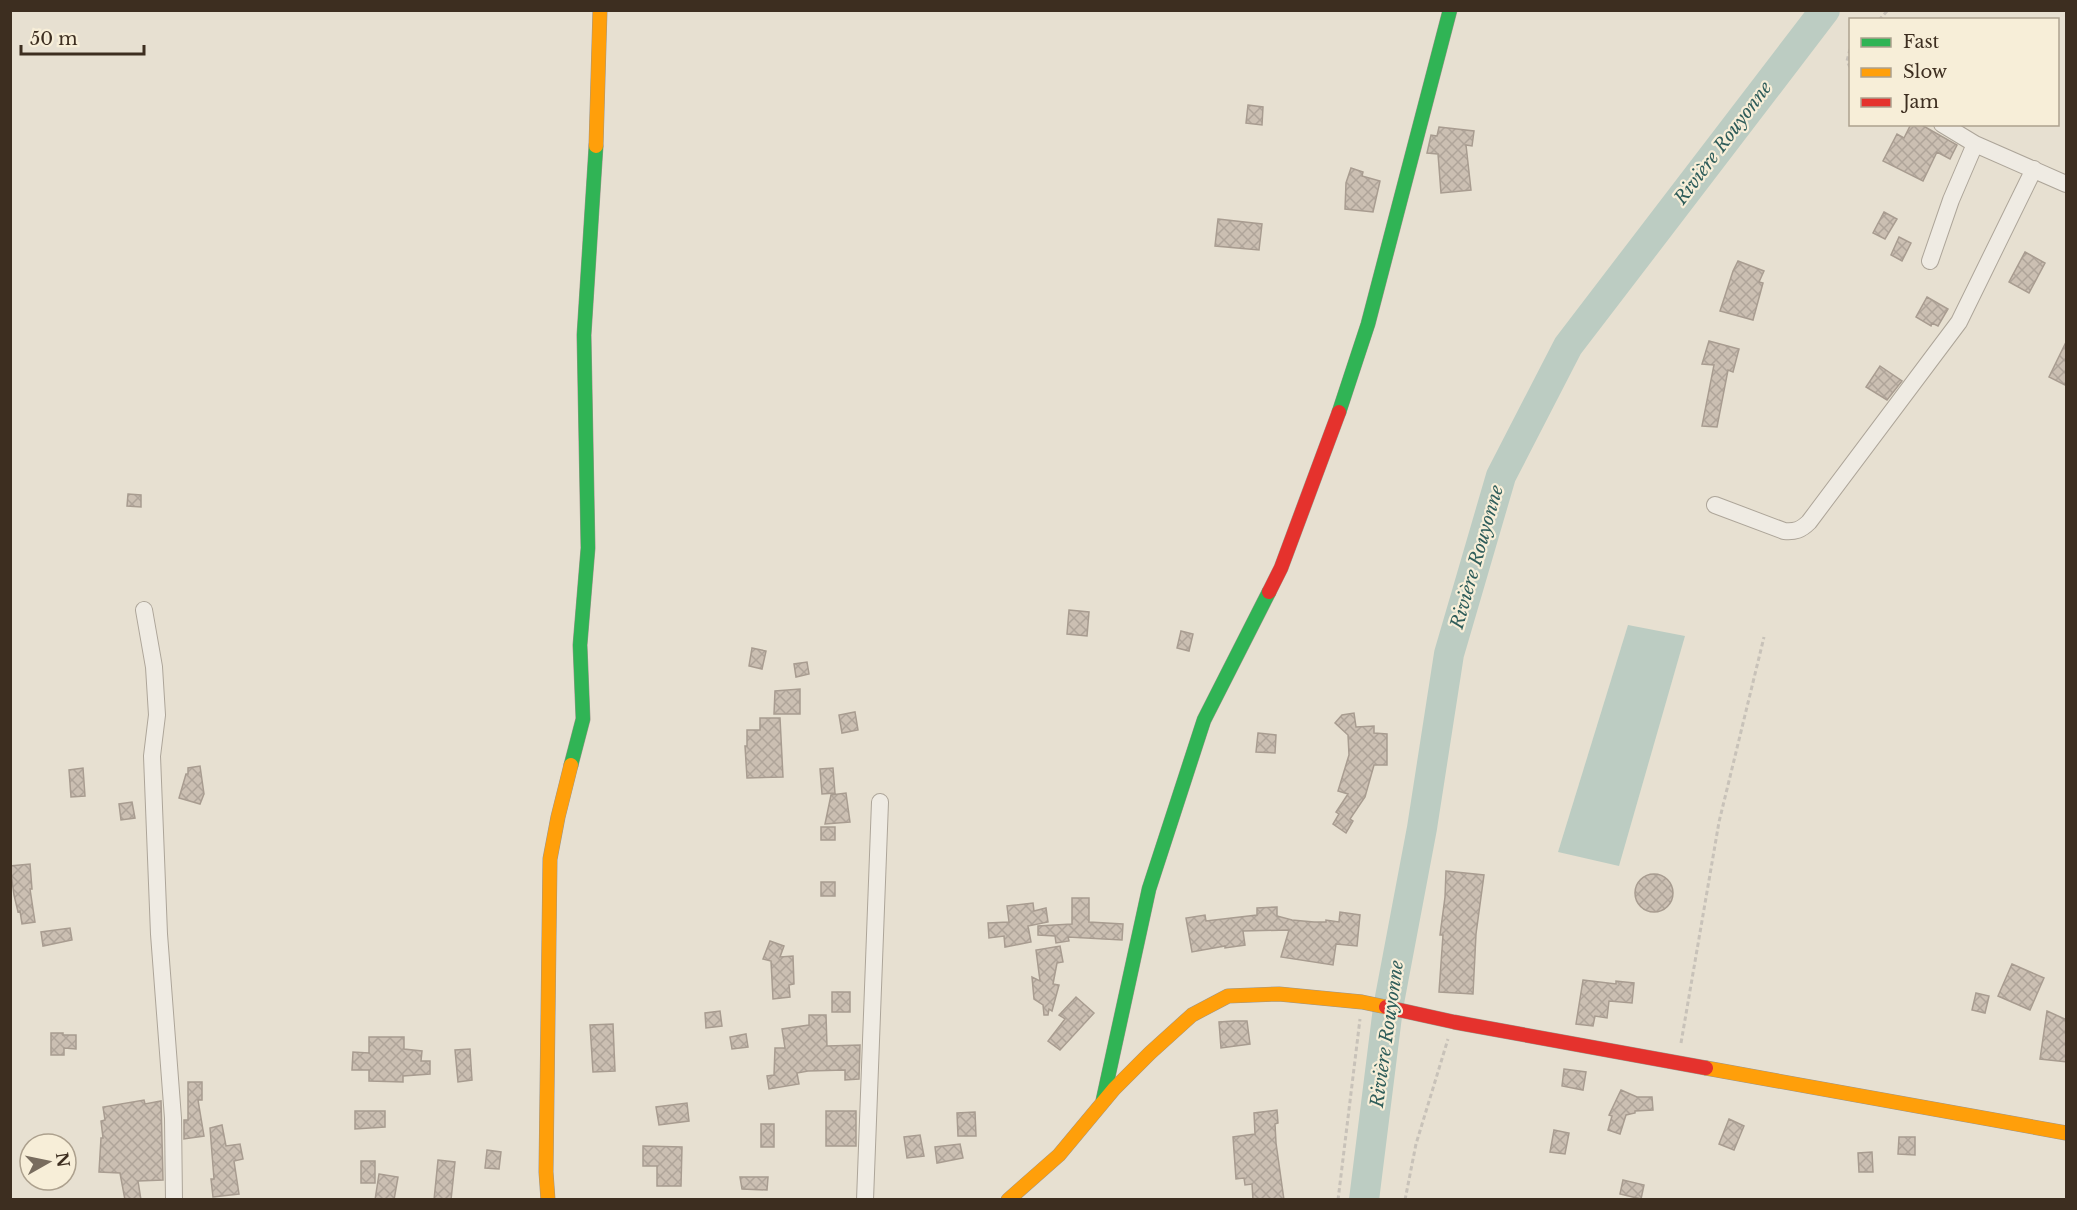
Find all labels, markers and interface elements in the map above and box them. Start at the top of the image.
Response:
scale bar [21,18,144,56]
legend [1849,18,2059,126]
text: 50 m [30,28,78,50]
text: Fast [1903,31,1940,53]
text: Slow [1903,61,1948,83]
water label: Rivière Rouyonne [1669,77,1776,210]
text: Jam [1901,91,1939,113]
water label: Rivière Rouyonne [1446,483,1508,632]
water label: Rivière Rouyonne [1366,959,1408,1110]
north arrow [18,1132,78,1192]
text: N [52,1151,74,1169]

